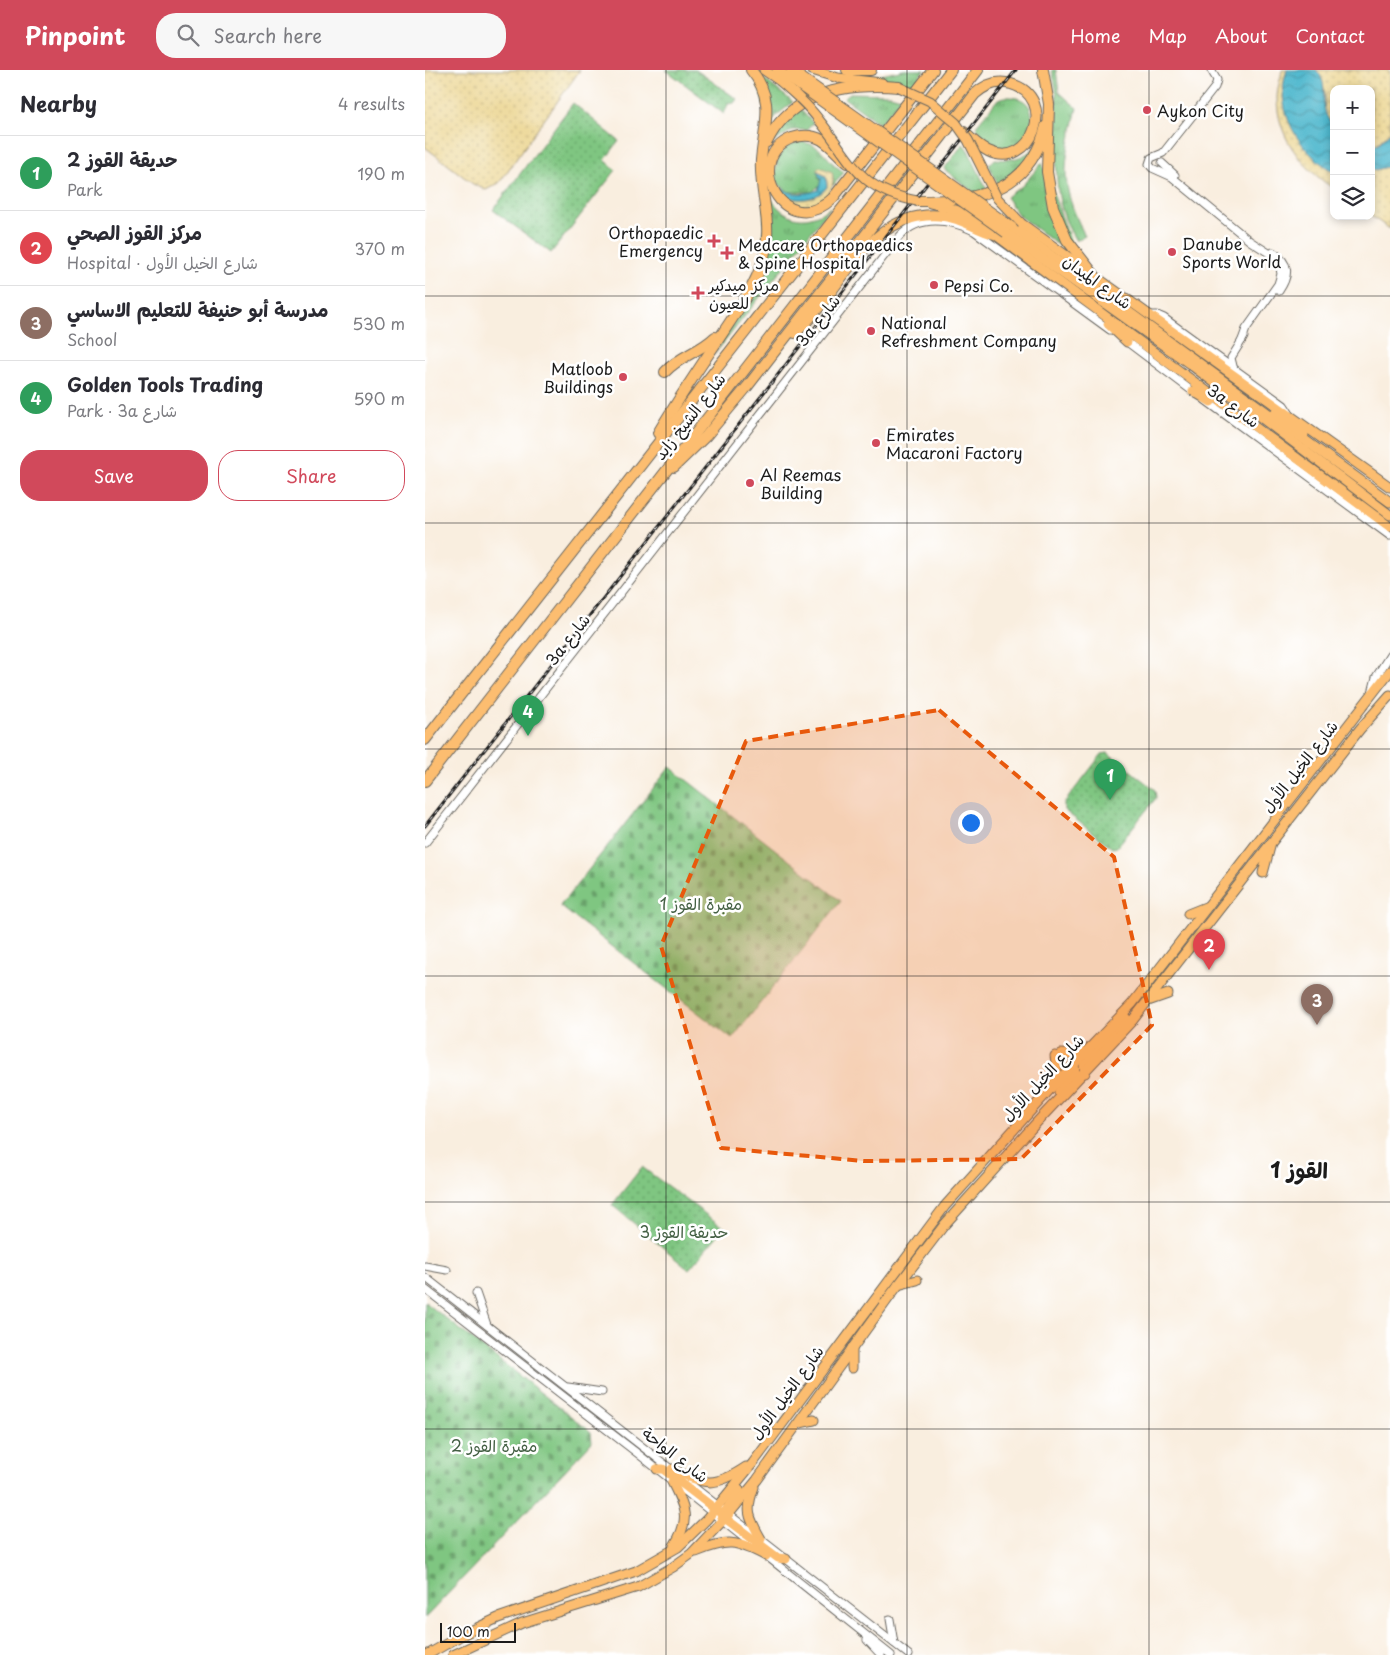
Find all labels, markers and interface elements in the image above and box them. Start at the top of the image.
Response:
search box [156,13,506,58]
text: Pinpoint [25,17,126,53]
icon: search [174,21,202,49]
text: Search here [214,21,322,49]
text: Home [1070,22,1120,49]
text: Map [1148,22,1187,49]
text: About [1215,22,1267,49]
text: Contact [1295,22,1365,49]
map controls [1330,85,1375,220]
button: + [1330,85,1375,130]
text: Nearby [20,87,97,119]
text: 4 results [338,91,405,115]
place label: Aykon City [1157,98,1244,122]
marker: Aykon City [1141,104,1153,116]
button: − [1330,130,1375,175]
text: حديقة القوز 2 [67,145,178,173]
text: 1 [32,161,40,185]
text: 190 m [357,161,405,185]
button: layers [1330,175,1375,220]
text: Park [67,177,103,201]
text: مركز القوز الصحي [67,218,202,246]
place label: Orthopaedic Emergency [608,220,703,262]
place label: Danube Sports World [1182,231,1282,273]
place label: Medcare Orthopaedics & Spine Hospital [738,232,913,274]
marker: Orthopaedic Emergency [707,234,721,248]
text: 2 [30,236,42,260]
text: 370 m [355,236,405,260]
marker: Medcare Orthopaedics & Spine Hospital [720,246,734,260]
marker: Danube Sports World [1166,246,1178,258]
street label: شارع الميدان [1058,248,1137,315]
text: Hospital · شارع الخيل الأول [67,250,258,274]
place label: مركز ميدكير للعيون [707,272,779,314]
place label: Pepsi Co. [944,273,1013,297]
marker: Pepsi Co. [928,279,940,291]
marker: مركز ميدكير للعيون [691,286,705,300]
street label: 3a شارع [789,289,846,352]
text: مدرسة أبو حنيفة للتعليم الاساسي [67,295,328,323]
place label: National Refreshment Company [881,310,1057,352]
text: 3 [31,311,41,335]
text: 530 m [352,311,405,335]
marker: National Refreshment Company [865,325,877,337]
text: School [67,327,117,351]
place label: Matloob Buildings [543,356,613,398]
street label: شارع الشيخ زايد [647,367,731,465]
text: Golden Tools Trading [67,370,263,398]
marker: Matloob Buildings [617,371,629,383]
street label: 3a شارع [1202,377,1265,433]
text: 4 [31,386,41,410]
text: 590 m [353,386,405,410]
text: Park · 3a شارع [67,398,177,422]
place label: Emirates Macaroni Factory [886,422,1022,464]
marker: Emirates Macaroni Factory [870,437,882,449]
button: Save [20,450,208,501]
button: Share [218,450,405,501]
place label: Al Reemas Building [760,462,841,504]
marker: Al Reemas Building [744,477,756,489]
street label: 3a شارع [539,608,596,671]
pin: 4 [512,695,544,736]
street label: شارع الخيل الأول [1255,715,1344,818]
pin: 1 [1094,759,1126,800]
your location [958,810,984,836]
park label: مقبرة القوز 1 [660,891,742,915]
pin: 2 [1193,929,1225,970]
pin: 3 [1301,984,1333,1025]
street label: شارع الخيل الأول [995,1028,1090,1127]
district label: القوز 1 [1270,1153,1328,1185]
park label: حديقة القوز 3 [639,1219,729,1243]
street label: شارع الخيل الأول [743,1340,829,1445]
street label: شارع الواحة [637,1420,714,1488]
park label: مقبرة القوز 2 [451,1433,537,1457]
scale bar [440,1620,516,1643]
text: 100 m [447,1621,490,1642]

